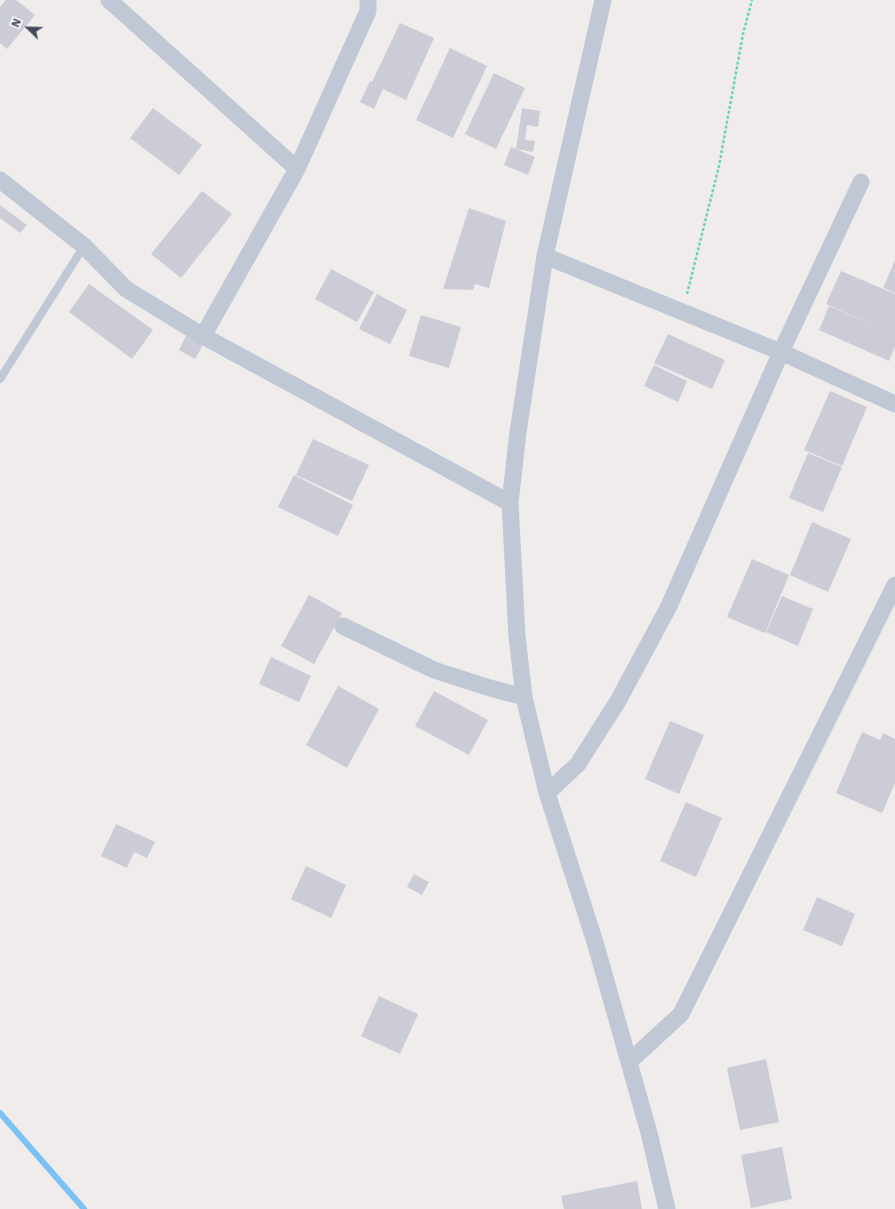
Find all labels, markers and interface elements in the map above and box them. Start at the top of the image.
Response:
north arrow [8,8,48,48]
text: N [9,17,24,29]

